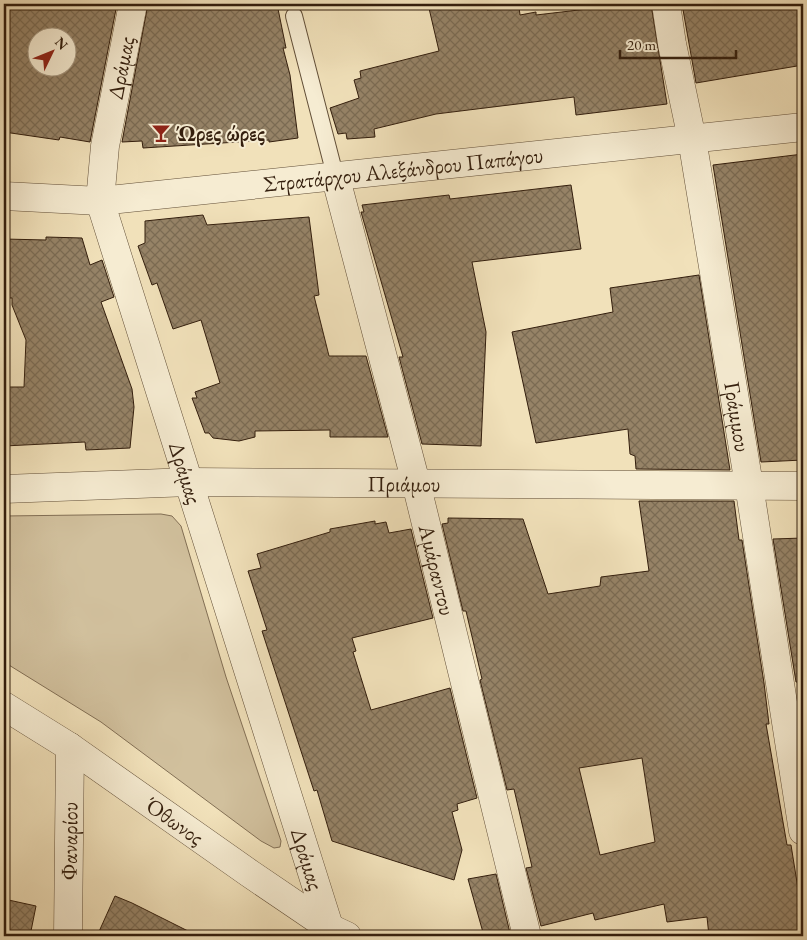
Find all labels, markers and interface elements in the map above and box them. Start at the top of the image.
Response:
north arrow [28,28,78,78]
scale bar [620,28,736,60]
text: N [51,33,72,54]
street label: Δράμας [100,34,141,102]
text: 20 m [627,35,656,54]
place label: Ώρες ώρες [176,119,265,148]
bar icon: Ώρες ώρες [150,122,172,144]
street label: Στρατάρχου Αλεξάνδρου Παπάγου [262,140,545,198]
street label: Γράμμου [718,380,758,454]
street label: Δράμας [162,438,209,507]
street label: Πριάμου [367,469,440,498]
street label: Αμάραντου [412,521,462,618]
street label: Όθωνος [139,790,210,851]
street label: Φαναρίου [54,802,84,880]
street label: Δράμας [284,824,331,894]

